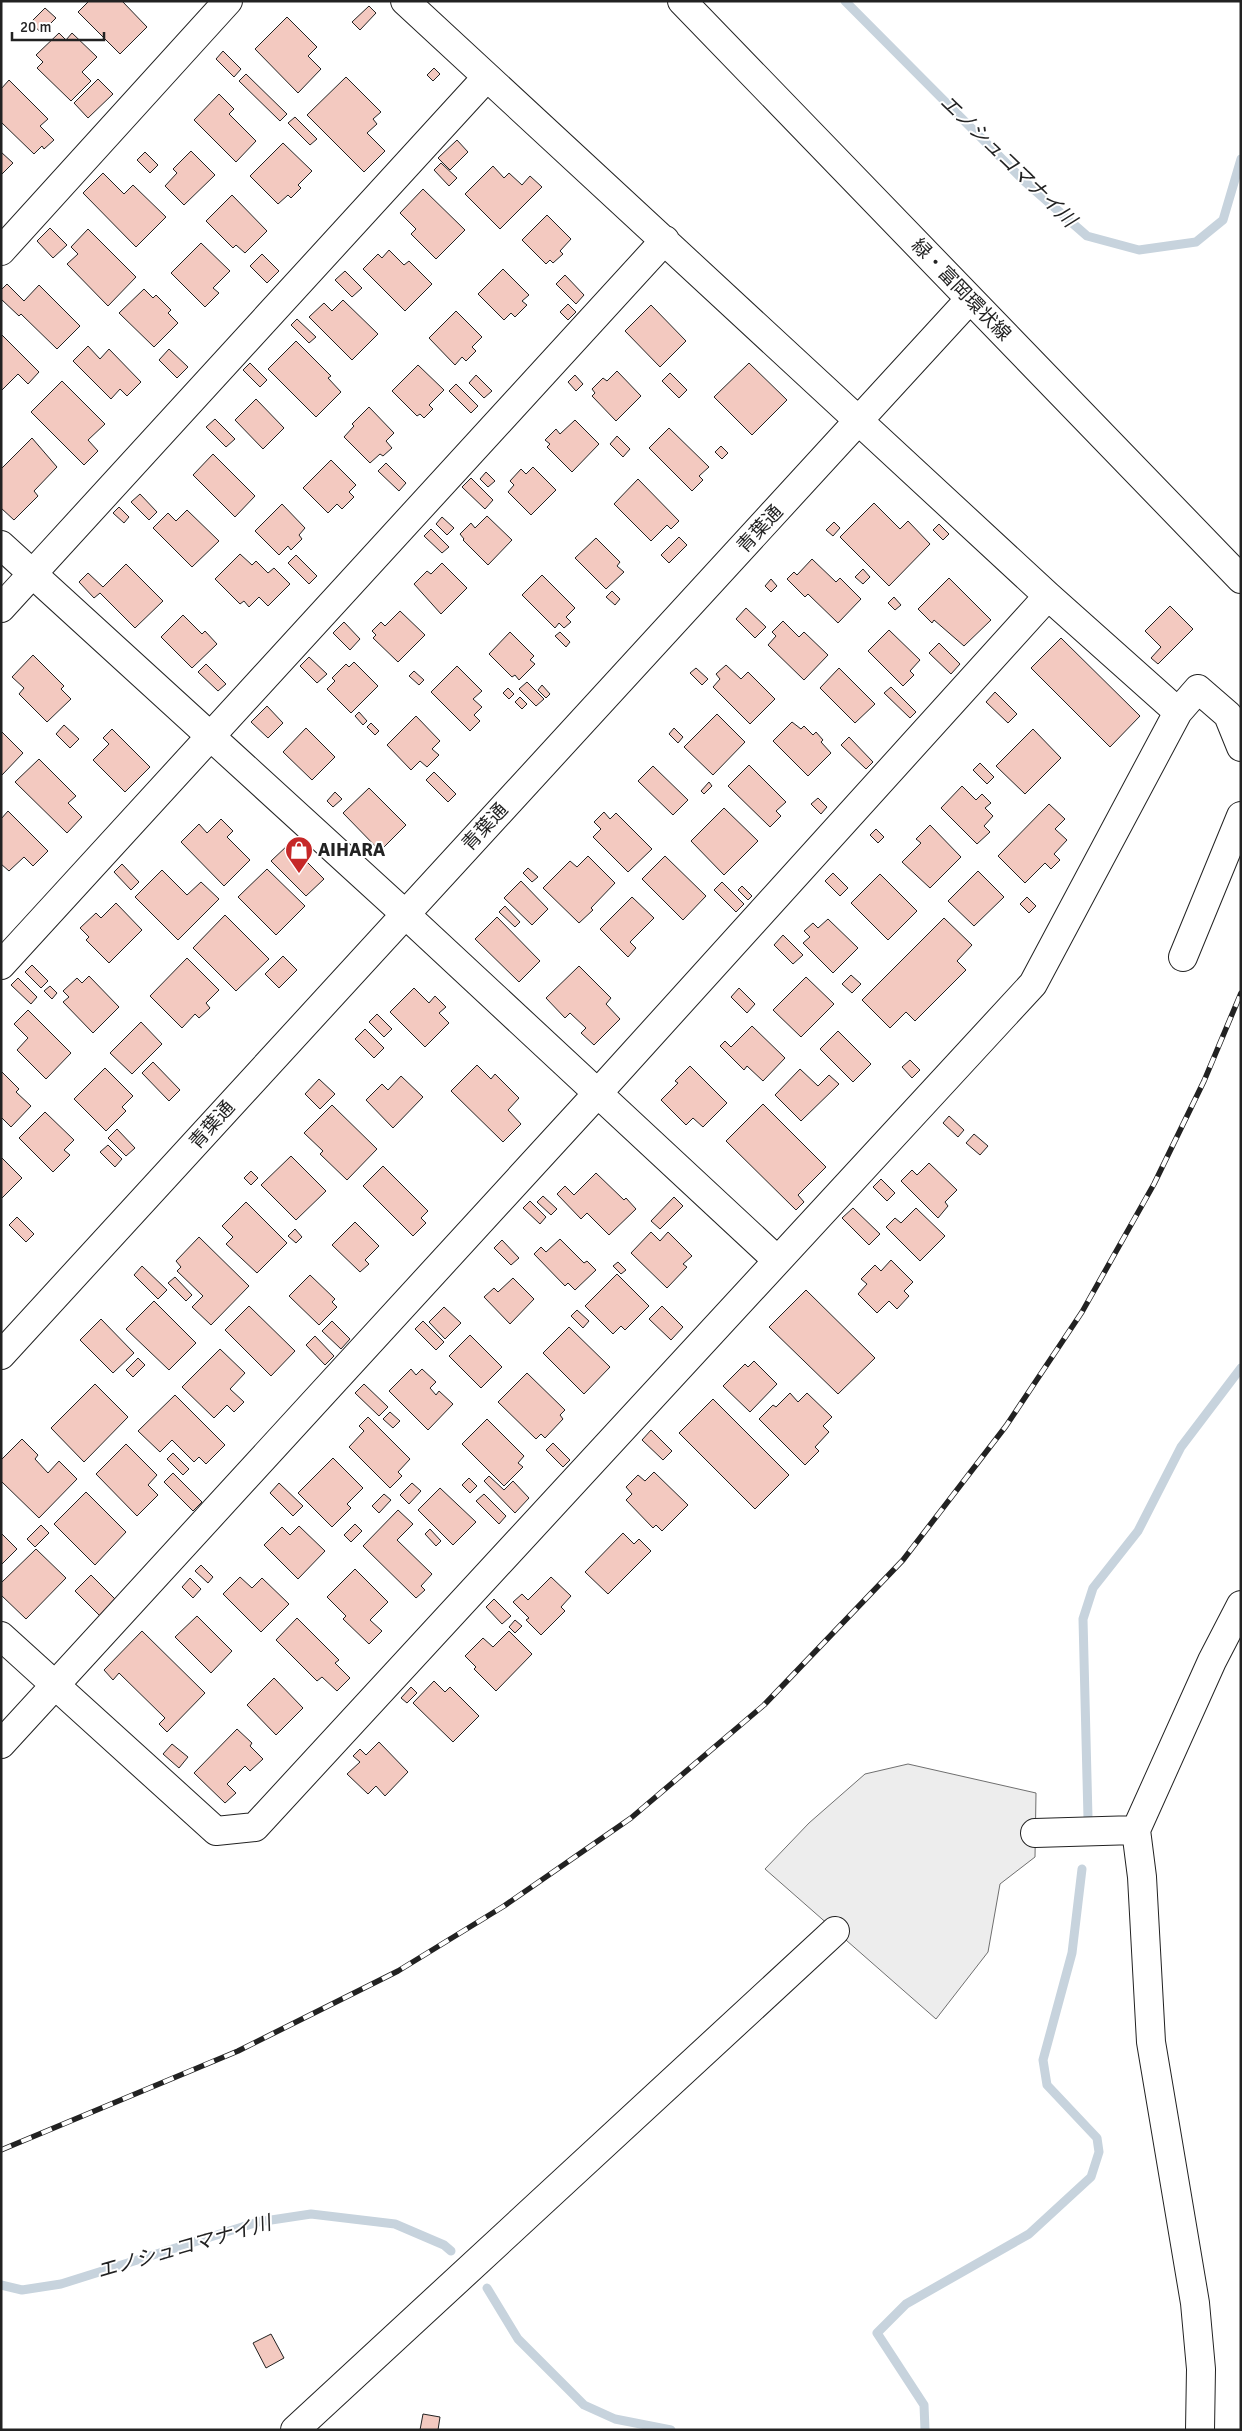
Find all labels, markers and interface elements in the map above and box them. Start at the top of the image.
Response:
scale bar [12,10,105,42]
text: 20 m [20,18,51,36]
water label: エノシュコマナイ川 [935,89,1083,234]
street label: 緑・富岡環状線 [906,234,1016,346]
street label: 青葉通 [732,500,788,558]
street label: 青葉通 [457,798,513,856]
shop icon: AIHARA [284,835,314,874]
place label: AIHARA [318,838,385,862]
street label: 青葉通 [184,1096,240,1154]
water label: エノシュコマナイ川 [94,2210,276,2284]

